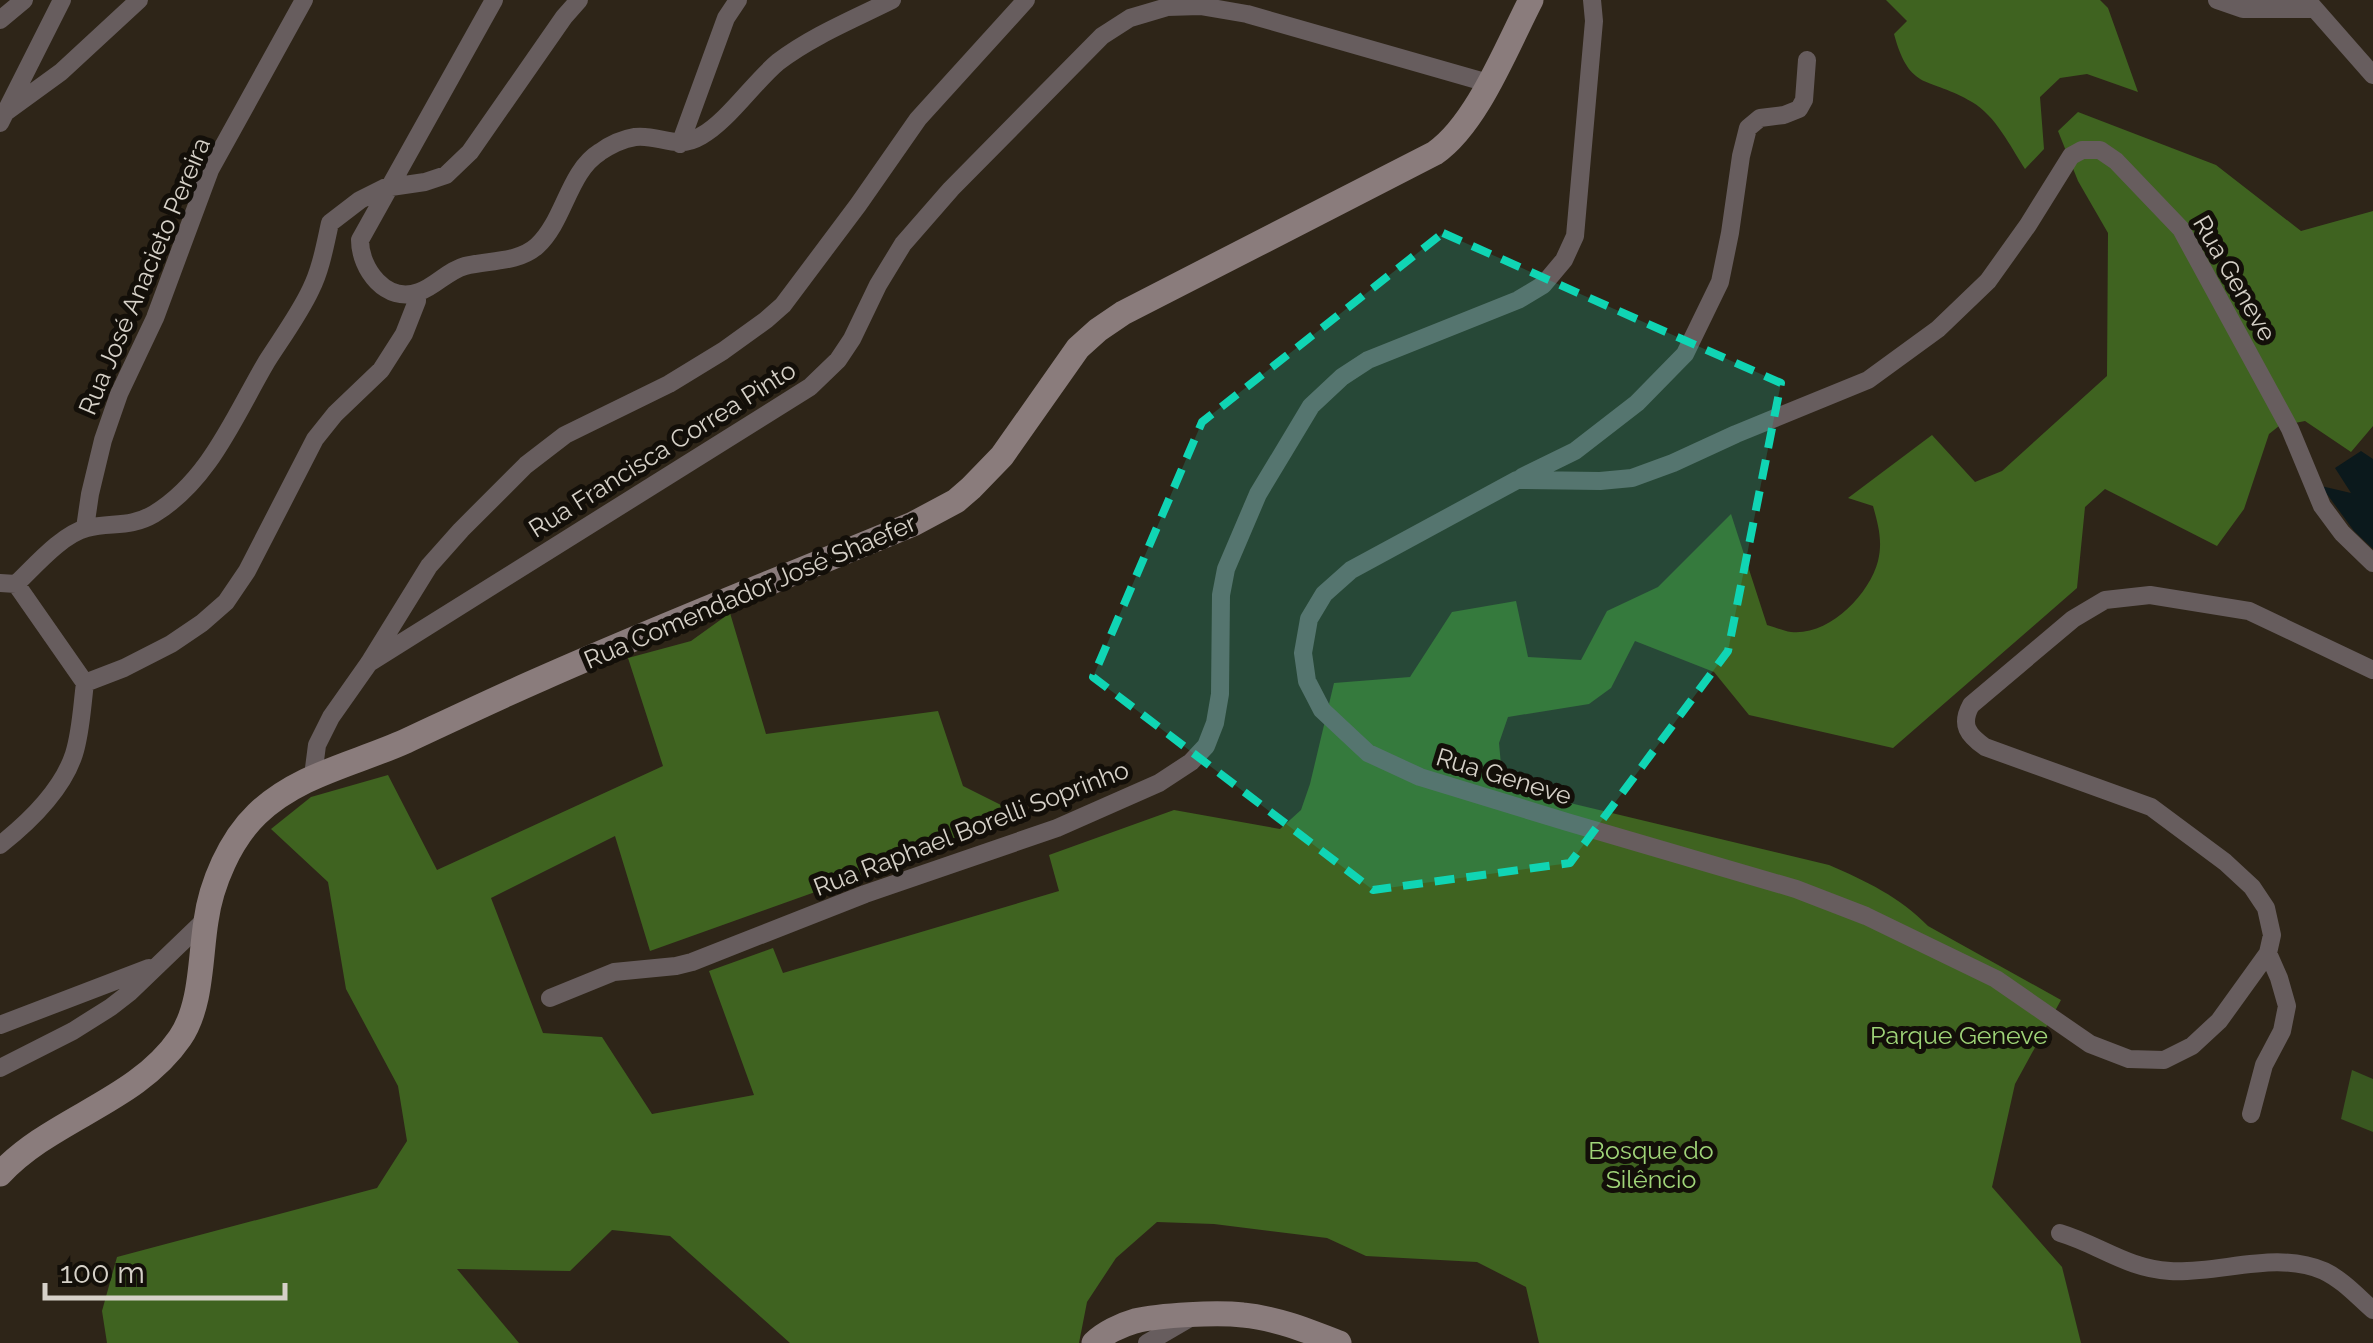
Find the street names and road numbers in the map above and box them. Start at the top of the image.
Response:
street label: Rua José Anacieto Pereira [72,133,216,419]
street label: Rua Geneve [2187,210,2283,346]
street label: Rua Francisca Correa Pinto [523,354,801,544]
street label: Rua Comendador José Shaefer [579,507,921,675]
street label: Rua Geneve [1433,741,1575,811]
street label: Rua Raphael Borelli Soprinho [809,754,1133,902]

